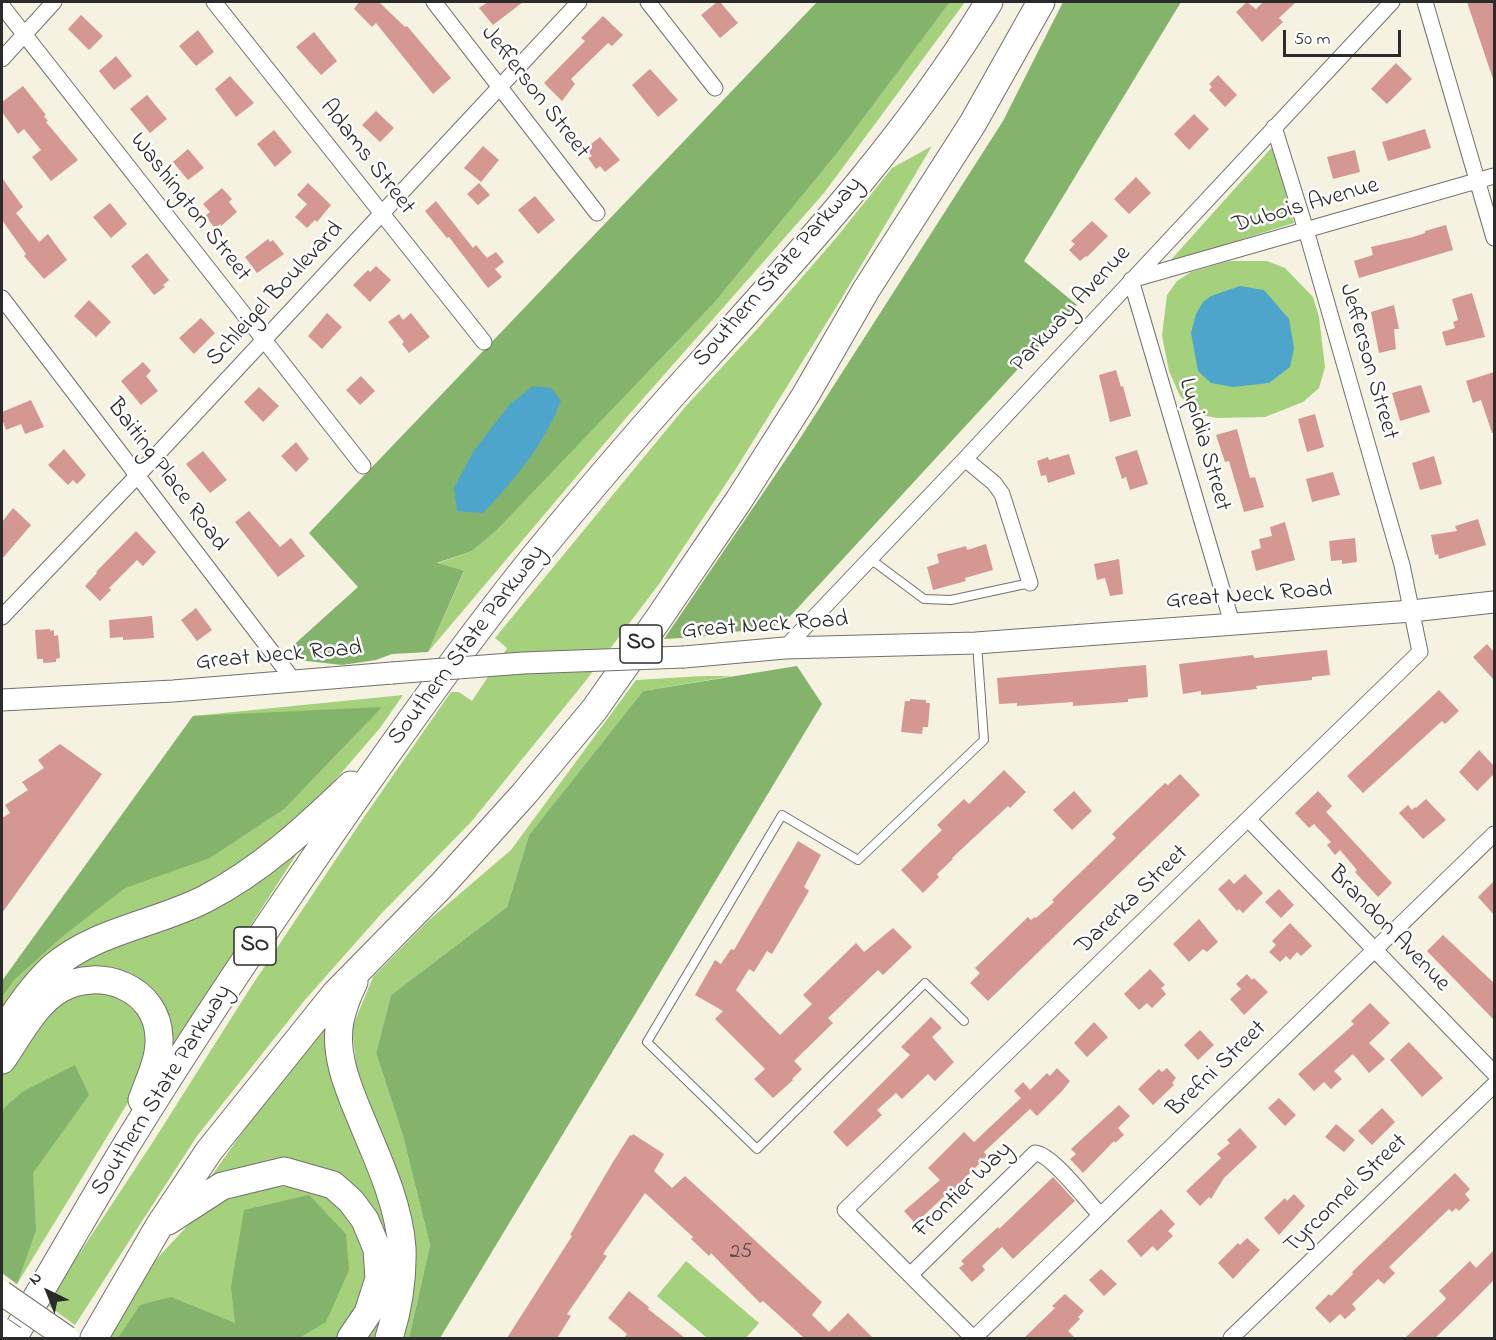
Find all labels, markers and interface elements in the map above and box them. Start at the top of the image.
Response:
scale bar [1286,18,1404,56]
street label: Jefferson Street [473,21,595,165]
text: 50 m [1294,27,1331,53]
street label: Adams Street [312,95,420,221]
street label: Washington Street [122,128,256,288]
street label: Southern State Parkway [688,172,870,374]
street label: Dubois Avenue [1230,172,1382,242]
street label: Schleigel Boulevard [201,216,351,374]
street label: Parkway Avenue [1006,241,1138,379]
street label: Jefferson Street [1331,281,1403,443]
street label: Lupidia Street [1170,375,1236,515]
street label: Baiting Place Road [99,394,233,558]
street label: Southern State Parkway [383,540,553,752]
street label: Great Neck Road [1165,577,1333,617]
street label: Great Neck Road [681,607,849,647]
road number: SO [620,625,662,663]
street label: Great Neck Road [195,635,363,679]
street label: Darerka Street [1070,840,1196,962]
street label: Brandon Avenue [1321,861,1455,999]
road number: SO [234,927,276,965]
street label: Southern State Parkway [86,980,240,1202]
street label: Brefni Street [1162,1015,1274,1125]
street label: Tyrconnel Street [1279,1129,1415,1261]
street label: Frontier Way [908,1137,1020,1245]
house number: 25 [730,1241,752,1267]
north arrow [18,1262,78,1322]
text: N [24,1266,48,1291]

